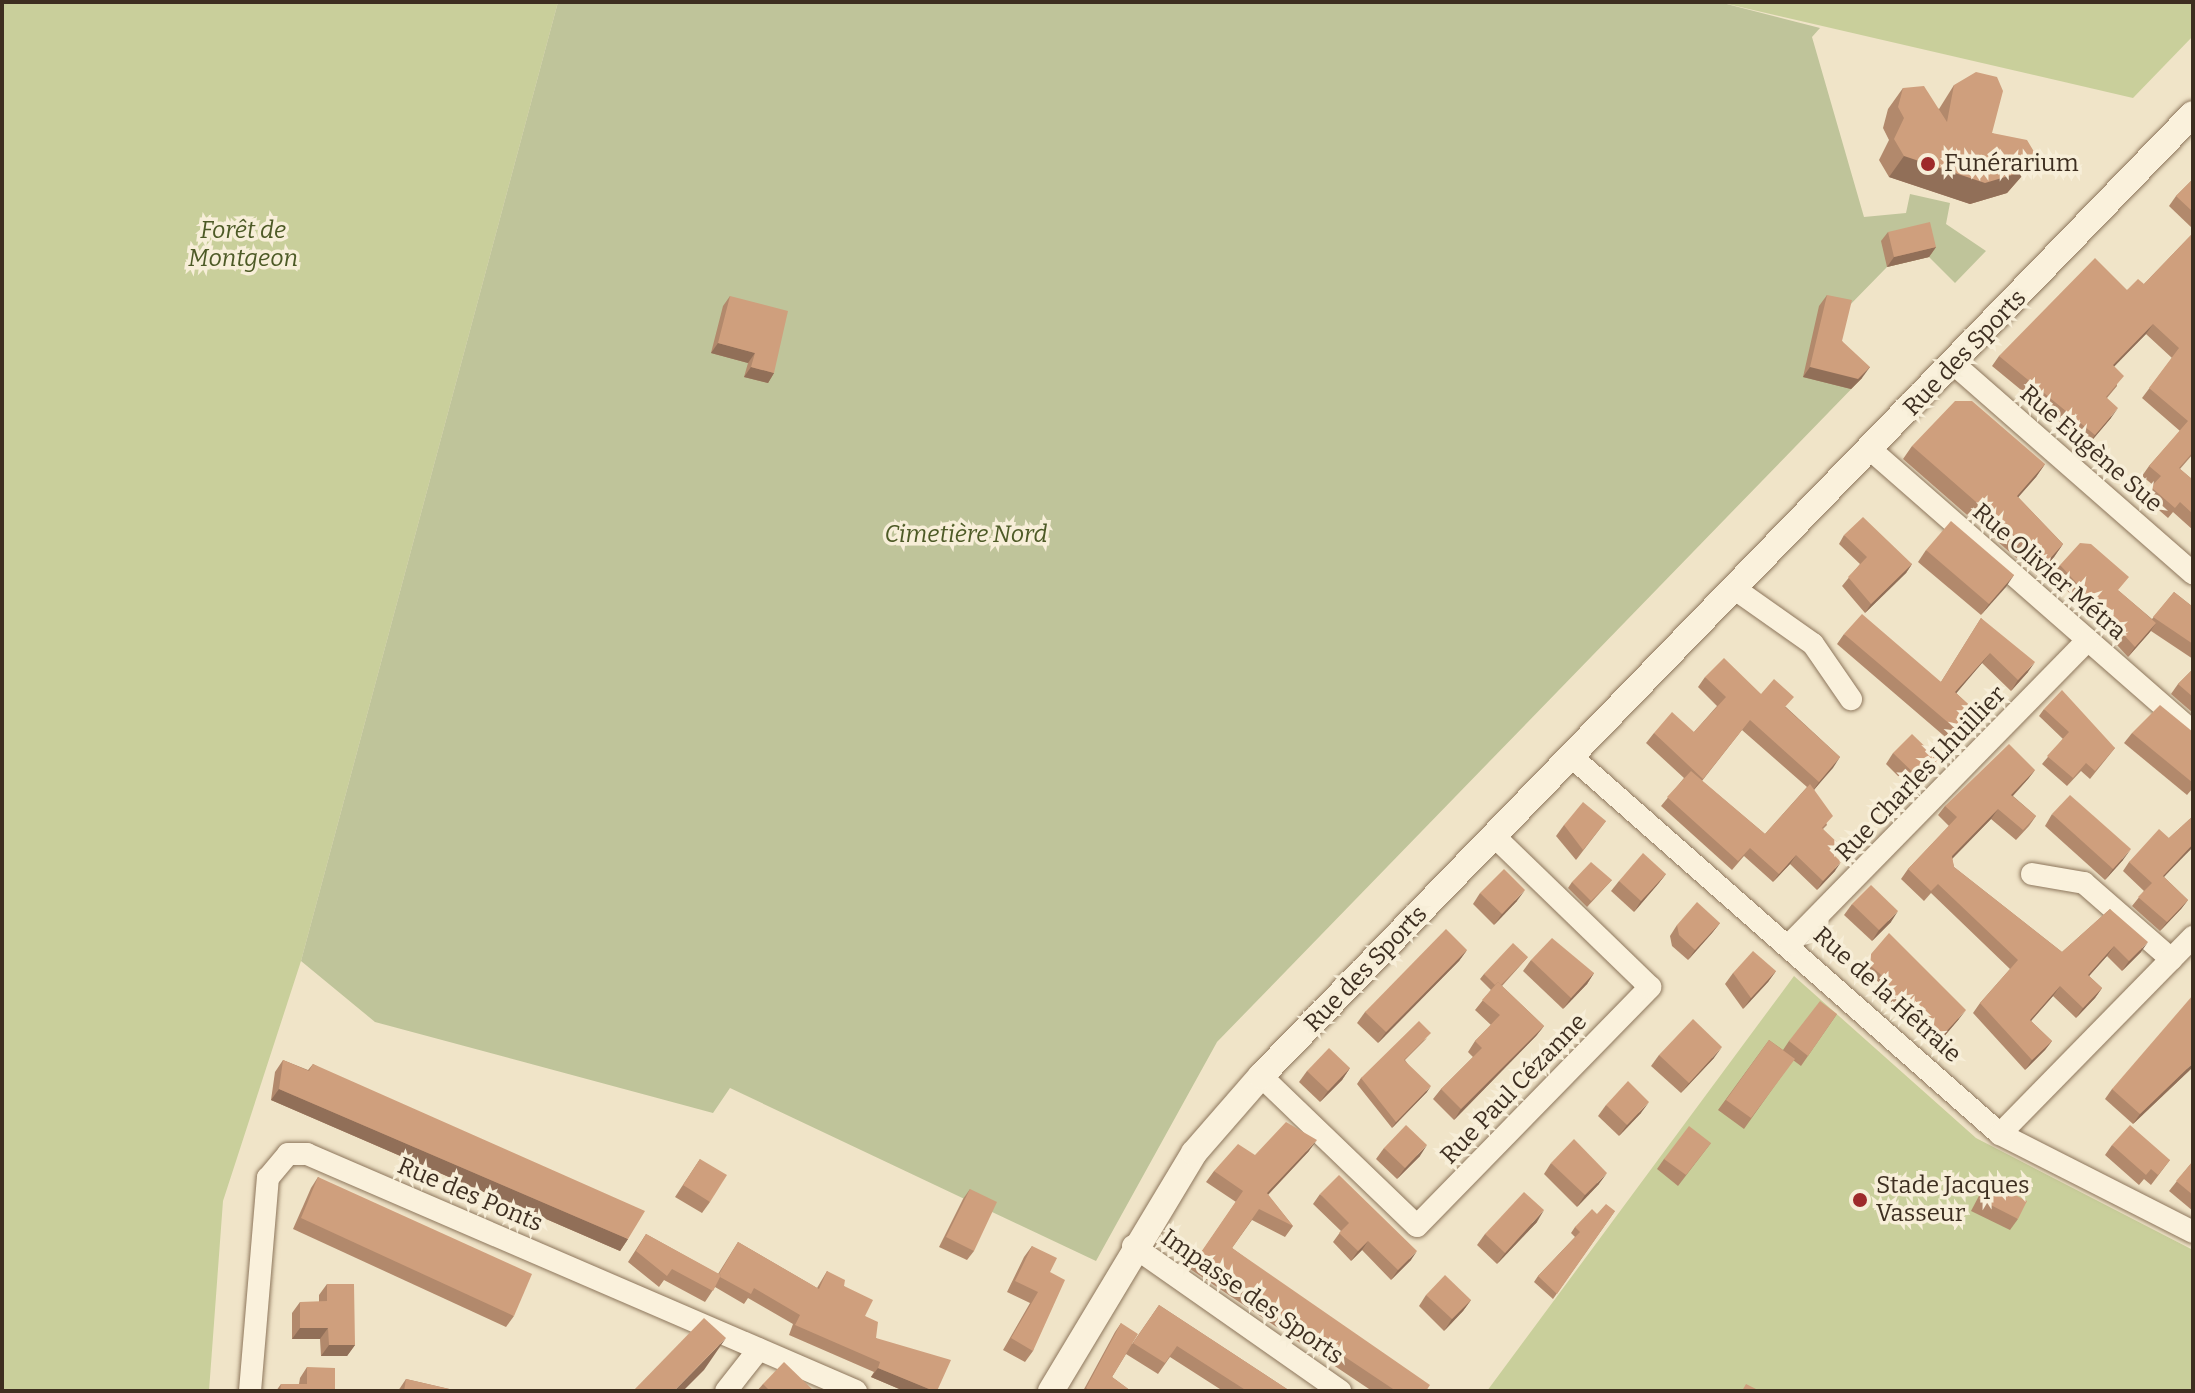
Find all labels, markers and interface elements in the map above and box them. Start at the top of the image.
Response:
place label: Funérarium [1944,150,2079,178]
marker: Funérarium [1919,155,1937,173]
park label: Forêt de Montgeon [188,217,298,273]
street label: Rue des Sports [1898,284,2032,422]
street label: Rue Eugène Sue [2014,379,2168,519]
street label: Rue Olivier Métra [1967,498,2131,646]
park label: Cimetière Nord [884,521,1048,549]
street label: Rue Charles Lhuillier [1830,680,2012,868]
street label: Rue des Sports [1299,900,1433,1038]
street label: Rue de la Hêtraie [1807,921,1967,1069]
street label: Rue Paul Cézanne [1435,1008,1593,1170]
street label: Rue des Ponts [393,1152,547,1238]
place label: Stade Jacques Vasseur [1876,1172,2030,1228]
marker: Stade Jacques Vasseur [1851,1191,1869,1209]
street label: Impasse des Sports [1155,1223,1349,1371]

